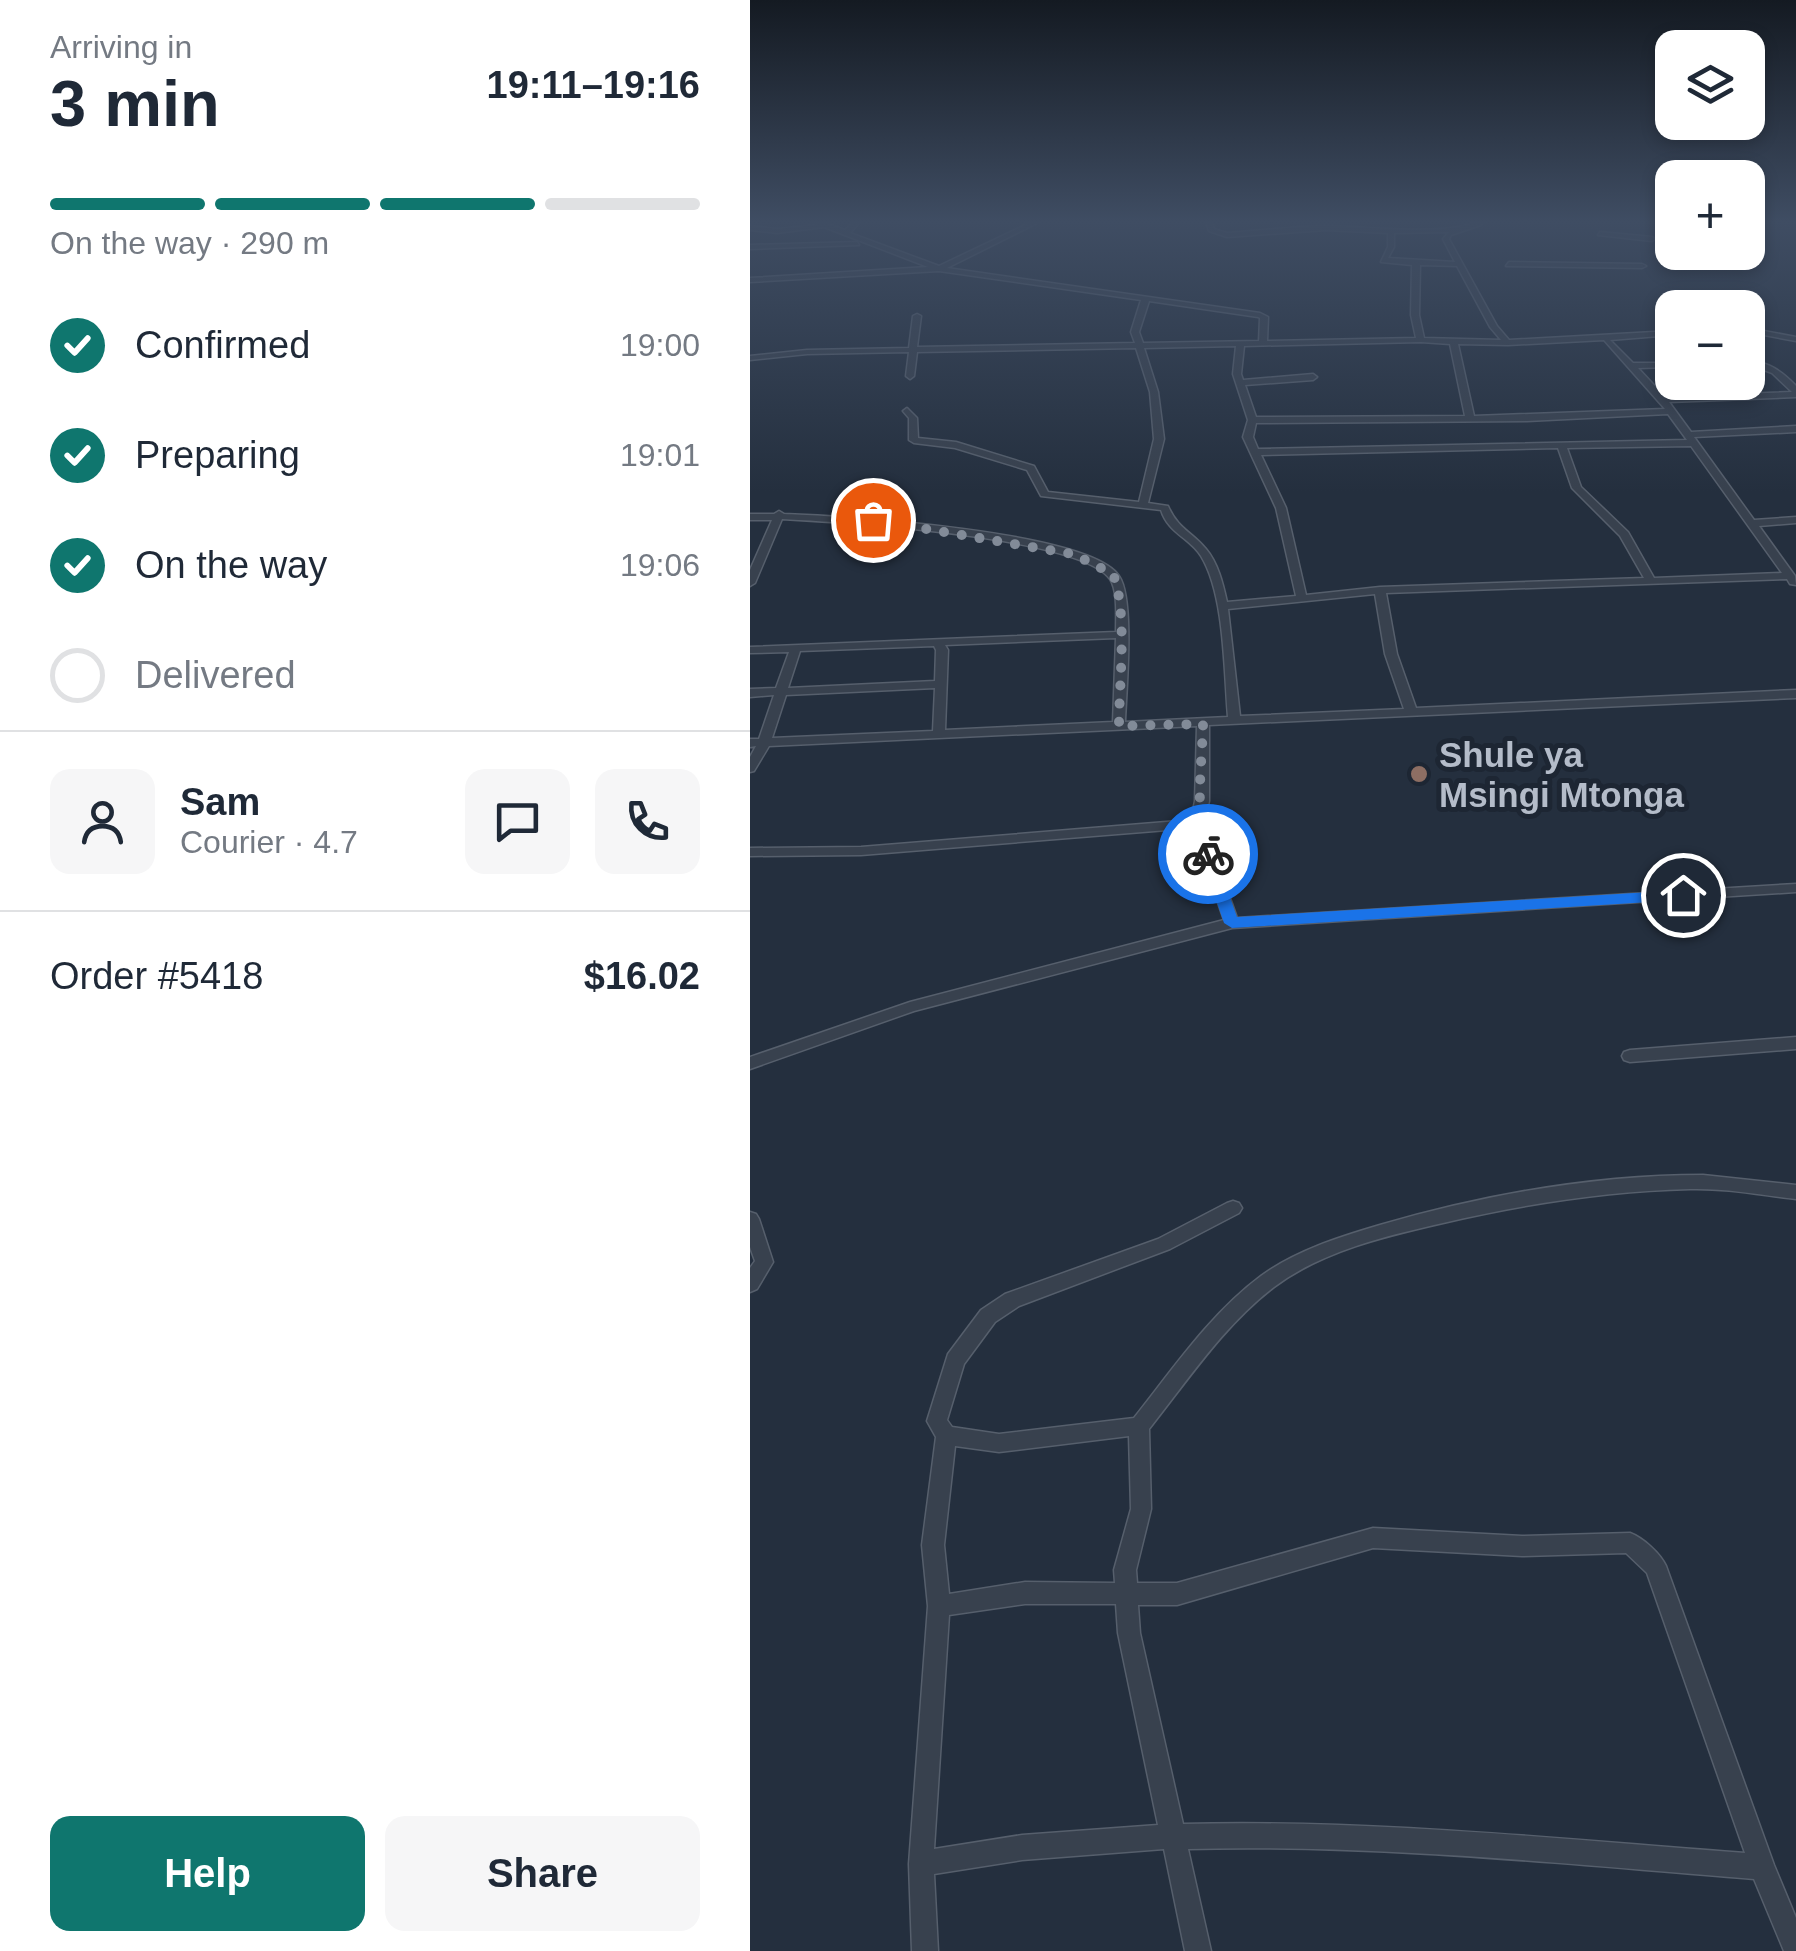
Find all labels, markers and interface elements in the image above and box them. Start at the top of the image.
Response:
text: Arriving in [50,29,192,65]
map controls [1655,30,1765,400]
button: layers [1655,30,1765,140]
text: 19:11–19:16 [487,64,700,106]
text: 3 min [50,67,220,140]
button: + [1655,160,1765,270]
text: On the way · 290 m [50,225,329,261]
button: − [1655,290,1765,400]
icon: check [50,318,105,373]
text: Confirmed [135,324,310,366]
text: 19:00 [620,327,700,363]
icon: check [50,428,105,483]
text: Preparing [135,434,300,476]
text: 19:01 [620,437,700,473]
pin [831,478,916,563]
icon: bag [846,493,901,548]
icon: check [50,538,105,593]
text: On the way [135,544,327,586]
text: 19:06 [620,547,700,583]
text: Delivered [135,654,296,696]
place label: Shule ya Msingi Mtonga [1439,735,1685,814]
marker: Shule ya Msingi Mtonga [1408,763,1430,785]
button: person [50,769,155,874]
button: chat [465,769,570,874]
button: phone [595,769,700,874]
text: Sam [180,781,260,823]
courier [1158,804,1258,904]
text: Courier · 4.7 [180,824,358,860]
icon: bike [1181,827,1236,882]
pin [1641,853,1726,938]
icon: home [1656,868,1711,923]
text: Order #5418 [50,955,263,997]
text: $16.02 [584,955,700,997]
button: Help [50,1816,365,1931]
button: Share [385,1816,700,1931]

